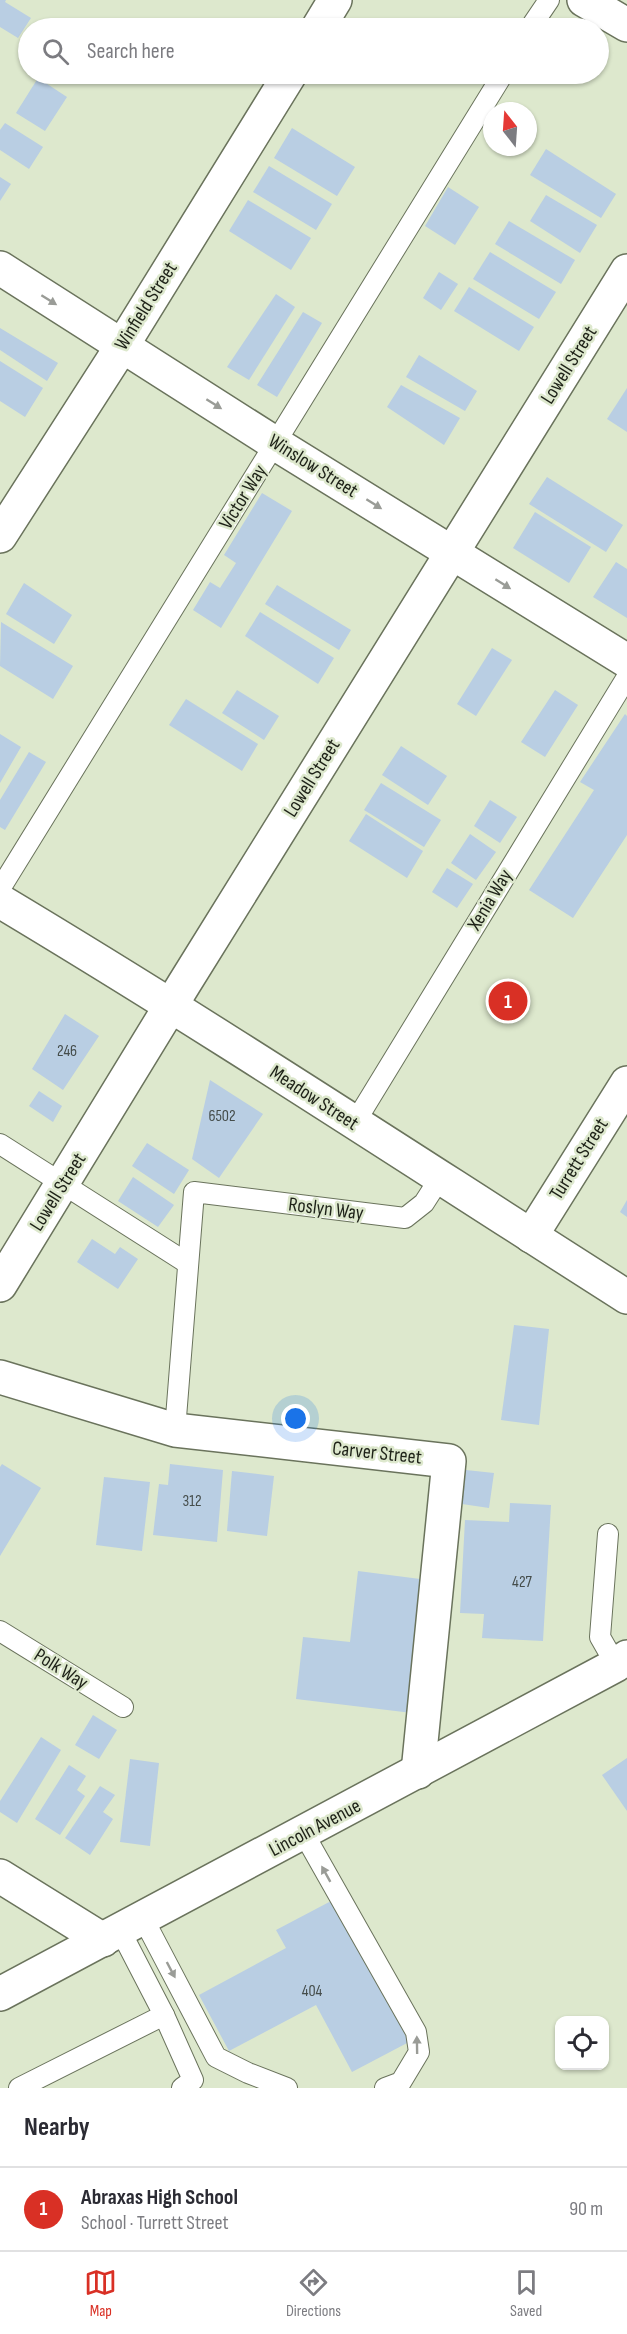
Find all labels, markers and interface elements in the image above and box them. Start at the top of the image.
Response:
search box [18,18,609,84]
icon: search [39,35,72,68]
text: Search here [87,38,174,65]
north arrow [483,102,537,156]
street label: Winfield Street [109,257,183,355]
one-way arrow [41,294,58,305]
street label: Lowell Street [536,322,602,408]
one-way arrow [206,399,222,410]
street label: Winslow Street [264,429,362,503]
street label: Victor Way [214,460,272,534]
one-way arrow [366,499,382,510]
one-way arrow [495,578,511,589]
street label: Lowell Street [279,735,345,821]
street label: Xenia Way [462,865,518,936]
pin: 1 [488,978,528,1024]
house number: 246 [57,1042,77,1061]
street label: Meadow Street [265,1060,363,1136]
house number: 6502 [208,1107,236,1126]
street label: Turrett Street [545,1114,613,1204]
street label: Lowell Street [25,1149,91,1235]
street label: Roslyn Way [287,1192,365,1226]
your location [281,1404,310,1433]
street label: Carver Street [331,1436,423,1470]
house number: 312 [182,1492,202,1511]
house number: 427 [512,1573,532,1592]
street label: Polk Way [30,1643,93,1695]
street label: Lincoln Avenue [265,1794,365,1862]
one-way arrow [321,1866,332,1882]
one-way arrow [166,1961,175,1978]
house number: 404 [302,1982,323,2001]
map controls [555,2016,609,2070]
button: locate [555,2016,609,2070]
one-way arrow [412,2035,421,2054]
text: Nearby [24,2112,90,2143]
text: Abraxas High School [81,2184,238,2211]
text: 1 [40,2197,47,2221]
text: 90 m [569,2197,603,2221]
text: School · Turrett Street [81,2211,229,2235]
tab: Map [84,2266,117,2321]
tab: Directions [286,2266,341,2321]
tab: Saved [510,2266,543,2321]

